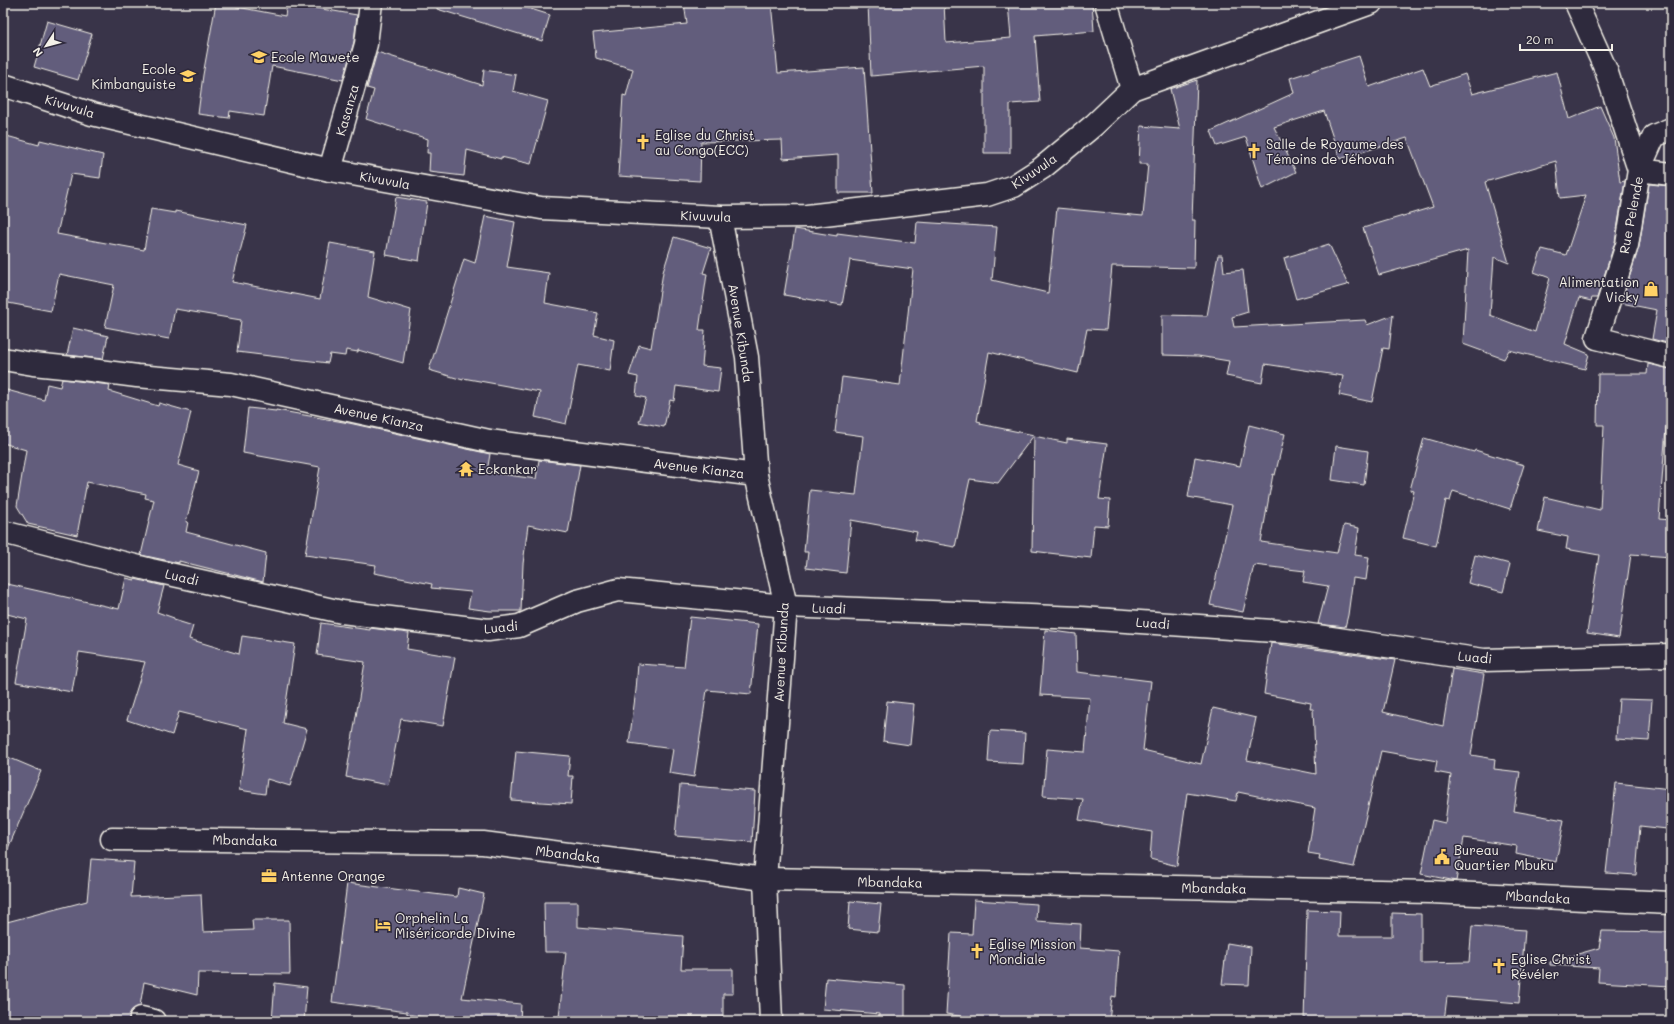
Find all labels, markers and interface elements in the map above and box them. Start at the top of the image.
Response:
north arrow [26,26,66,66]
scale bar [1520,26,1612,52]
text: 20 m [1526,31,1554,47]
text: N [29,44,46,60]
school or university icon: Ecole Mawete [250,48,268,66]
place label: Ecole Mawete [271,48,360,65]
place label: Ecole Kimbanguiste [91,60,176,92]
school or university icon: Ecole Kimbanguiste [179,67,197,85]
street label: Kasanza [331,82,362,138]
street label: Kivuvula [43,90,97,121]
place label: Eglise du Christ au Congo(ECC) [655,126,755,158]
church icon: Eglise du Christ au Congo(ECC) [634,133,652,151]
place label: Salle de Royaume des Témoins de Jéhovah [1266,135,1404,167]
church icon: Salle de Royaume des Témoins de Jéhovah [1245,142,1263,160]
street label: Kivuvula [1008,149,1060,192]
street label: Kivuvula [358,167,412,192]
street label: Rue Pelende [1615,175,1646,255]
street label: Kivuvula [680,206,732,225]
place label: Alimentation Vicky [1559,273,1639,305]
shop icon: Alimentation Vicky [1642,280,1660,298]
street label: Avenue Kibunda [725,282,758,384]
street label: Avenue Kianza [333,399,426,434]
street label: Avenue Kianza [653,453,746,482]
temple icon: Eckankar [457,460,475,478]
place label: Eckankar [478,460,537,477]
street label: Luadi [163,564,201,589]
street label: Luadi [812,598,846,617]
street label: Avenue Kibunda [769,602,792,702]
street label: Luadi [1135,613,1171,632]
street label: Luadi [483,616,519,637]
street label: Luadi [1457,647,1493,666]
street label: Mbandaka [212,830,278,849]
street label: Mbandaka [535,841,602,866]
place label: Bureau Quartier Mbuku [1454,841,1554,873]
public building icon: Bureau Quartier Mbuku [1433,848,1451,866]
office icon: Antenne Orange [260,867,278,885]
place label: Antenne Orange [281,867,385,884]
street label: Mbandaka [857,872,923,891]
street label: Mbandaka [1181,878,1247,897]
street label: Mbandaka [1505,886,1571,907]
place label: Orphelin La Miséricorde Divine [395,909,516,941]
hotel icon: Orphelin La Miséricorde Divine [374,916,392,934]
place label: Eglise Mission Mondiale [989,935,1076,967]
church icon: Eglise Mission Mondiale [968,942,986,960]
place label: Eglise Christ Révéler [1511,950,1591,982]
church icon: Eglise Christ Révéler [1490,957,1508,975]

